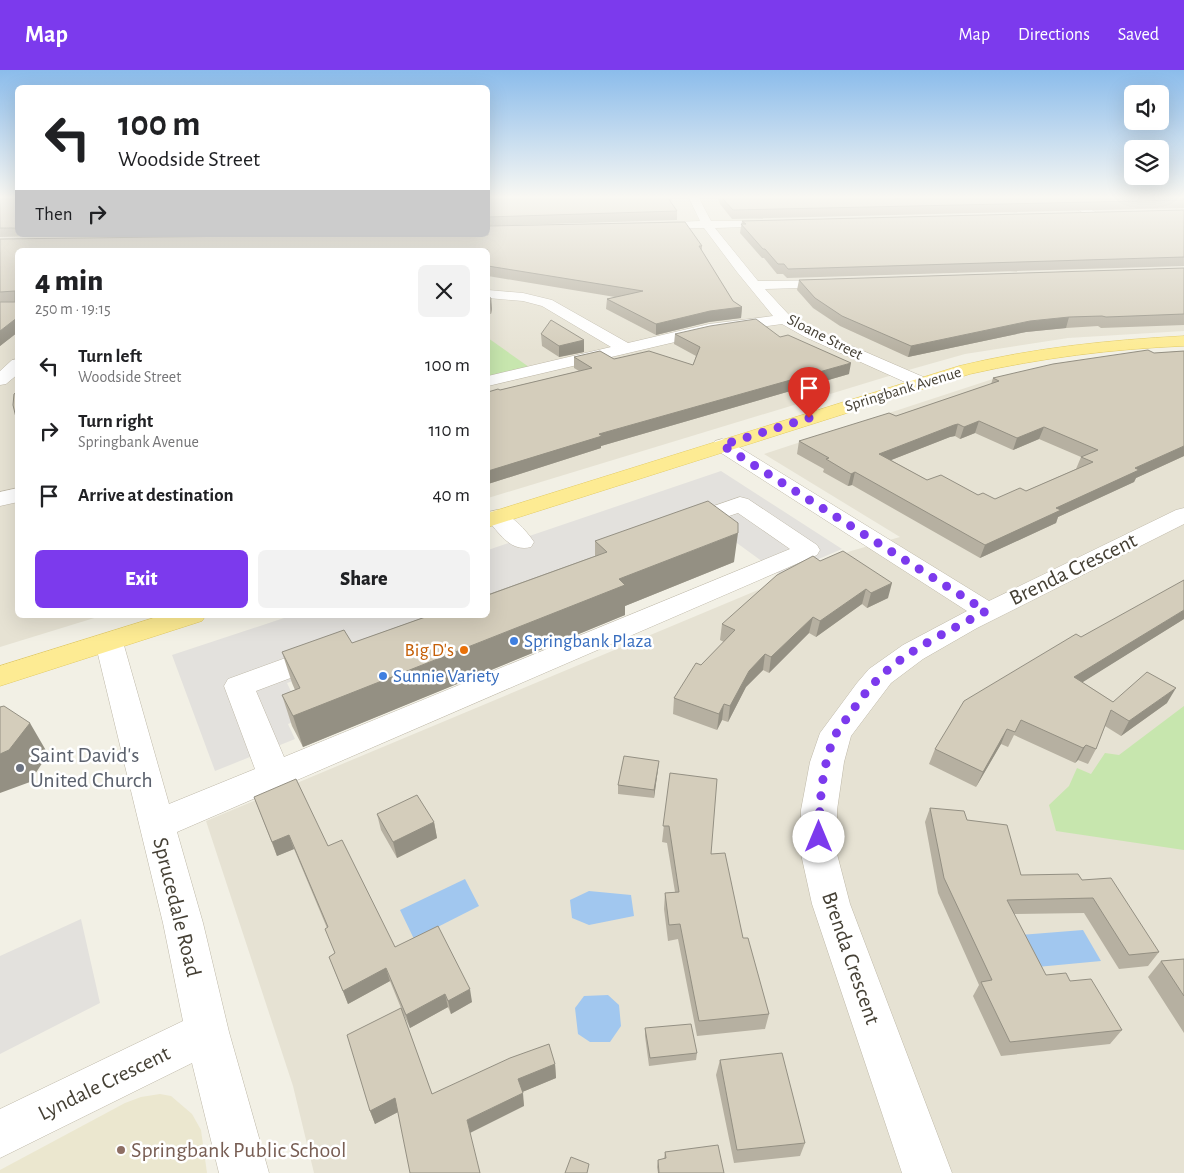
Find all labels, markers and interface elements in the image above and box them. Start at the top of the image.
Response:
text: Map [25,23,68,47]
text: Map [959,26,990,44]
text: Directions [1018,26,1090,44]
text: Saved [1118,26,1159,44]
map controls [1124,85,1169,185]
button: sound [1124,85,1169,130]
icon: left [35,105,100,170]
text: 100 m [118,107,201,142]
button: layers [1124,140,1169,185]
text: Woodside Street [118,148,260,170]
icon: right [83,200,111,228]
text: Then [35,205,73,224]
button: close [418,265,470,317]
text: 4 min [35,266,103,296]
text: 250 m · 19:15 [35,301,111,317]
street label: Sloane Street [785,311,865,363]
text: Turn left [78,347,142,366]
icon: left [35,352,63,380]
text: 100 m [425,356,470,375]
street label: Springbank Avenue [843,364,963,414]
pin [788,367,830,418]
text: Woodside Street [78,369,181,385]
icon: arrive [795,374,823,402]
text: Turn right [78,412,153,431]
icon: right [35,417,63,445]
text: 110 m [429,421,470,440]
text: Springbank Avenue [78,434,199,450]
icon: arrive [35,482,63,510]
text: Arrive at destination [78,486,234,505]
text: 40 m [432,486,470,505]
street label: Brenda Crescent [1006,529,1140,609]
button: Exit [35,550,248,608]
button: Share [258,550,470,608]
place label: Springbank Plaza [524,632,652,651]
marker: Springbank Plaza [508,635,520,647]
place label: Big D's [405,641,454,660]
marker: Big D's [458,644,470,656]
place label: Sunnie Variety [393,667,499,686]
marker: Sunnie Variety [377,670,389,682]
place label: Saint David's United Church [30,744,153,791]
marker: Saint David's United Church [14,762,26,774]
position arrow [792,810,844,862]
street label: Sprucedale Road [149,835,205,979]
street label: Brenda Crescent [818,889,884,1027]
street label: Lyndale Crescent [35,1042,173,1124]
place label: Springbank Public School [131,1139,347,1161]
marker: Springbank Public School [115,1144,127,1156]

